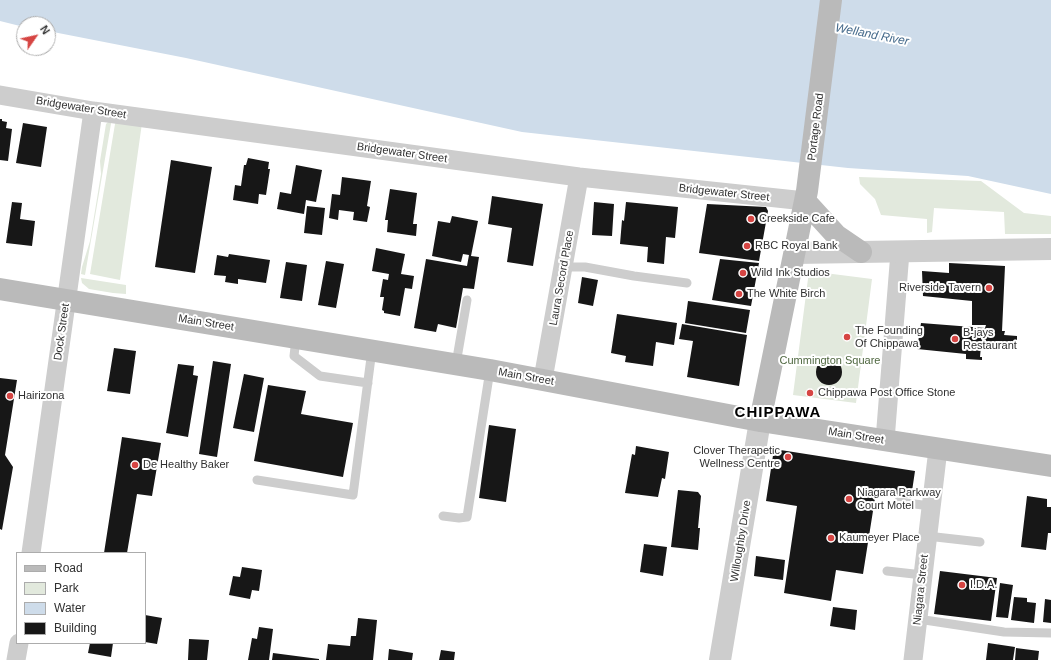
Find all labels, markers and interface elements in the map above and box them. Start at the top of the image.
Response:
north arrow [16,16,56,56]
water label: Welland River [834,21,910,49]
text: N [38,23,52,36]
street label: Portage Road [805,93,827,161]
street label: Bridgewater Street [35,94,127,122]
street label: Bridgewater Street [356,140,448,166]
street label: Bridgewater Street [678,182,770,204]
place label: Creekside Cafe [759,212,835,226]
marker: Creekside Cafe [746,214,756,224]
street label: Laura Secord Place [547,229,577,327]
place label: RBC Royal Bank [755,239,838,253]
marker: RBC Royal Bank [742,241,752,251]
place label: Wild Ink Studios [751,266,830,280]
marker: Wild Ink Studios [738,268,748,278]
place label: Riverside Tavern [899,281,981,295]
marker: Riverside Tavern [984,283,994,293]
place label: The White Birch [747,287,825,301]
marker: The White Birch [734,289,744,299]
street label: Dock Street [51,303,73,361]
street label: Main Street [177,312,235,334]
place label: The Founding Of Chippawa [855,324,923,350]
place label: B-jays Restaurant [963,326,1017,352]
marker: The Founding Of Chippawa [842,332,852,342]
marker: B-jays Restaurant [950,334,960,344]
park label: Cummington Square [780,354,880,368]
street label: Main Street [497,366,555,388]
place label: Chippawa Post Office Stone [818,386,955,400]
marker: Chippawa Post Office Stone [805,388,815,398]
place label: Hairizona [18,389,64,403]
marker: Hairizona [5,391,15,401]
district label: CHIPPAWA [735,404,821,422]
street label: Main Street [827,425,885,447]
place label: Clover Therapetic Wellness Centre [693,444,780,470]
marker: Clover Therapetic Wellness Centre [783,452,793,462]
place label: De Healthy Baker [143,458,229,472]
marker: De Healthy Baker [130,460,140,470]
place label: Niagara Parkway Court Motel [857,486,941,512]
marker: Niagara Parkway Court Motel [844,494,854,504]
street label: Willoughby Drive [728,499,754,583]
place label: Kaumeyer Place [839,531,920,545]
marker: Kaumeyer Place [826,533,836,543]
legend [16,552,146,644]
street label: Niagara Street [911,554,931,626]
text: Road [54,561,83,575]
place label: I.D.A. [970,578,998,592]
marker: I.D.A. [957,580,967,590]
text: Park [54,581,79,595]
text: Water [54,601,86,615]
text: Building [54,621,97,635]

